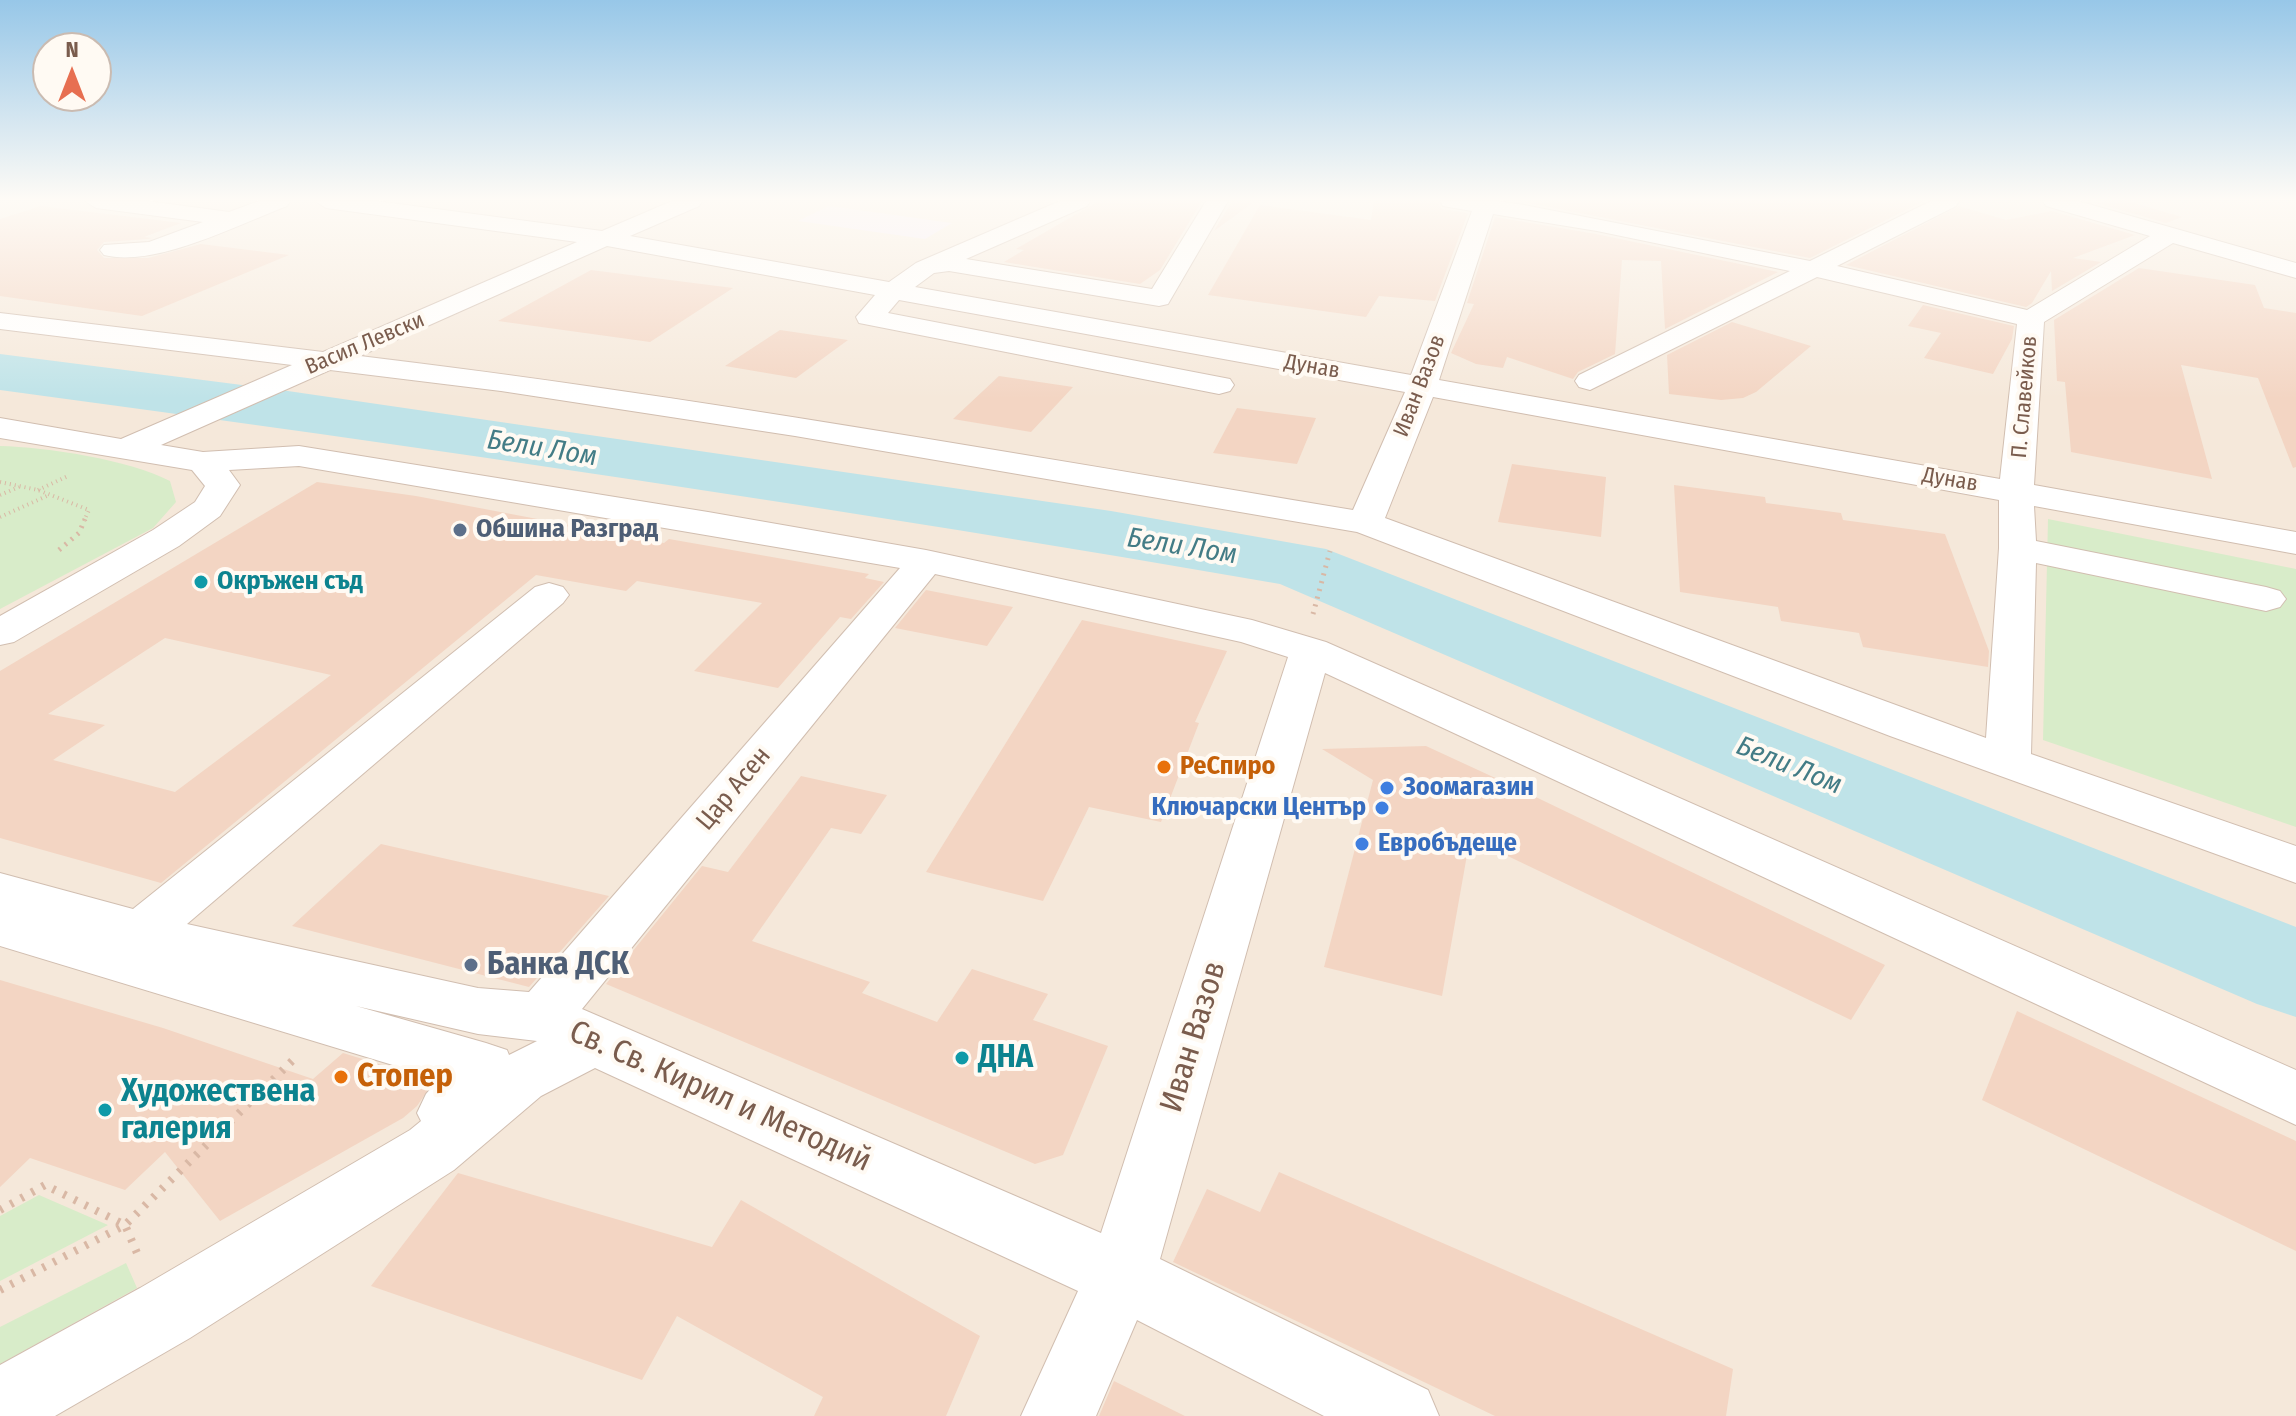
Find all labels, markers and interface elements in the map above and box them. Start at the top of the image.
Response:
north arrow [32,32,112,112]
text: N [65,36,79,63]
street label: Васил Левски [301,307,429,381]
street label: Иван Вазов [1389,331,1451,441]
street label: П. Славейков [2006,335,2044,459]
street label: Дунав [1282,349,1342,385]
water label: Бели Лом [485,424,599,474]
street label: Дунав [1920,462,1980,498]
place label: Обшина Разград [476,514,658,546]
marker: Обшина Разград [451,521,469,539]
water label: Бели Лом [1125,522,1239,572]
place label: Окръжен съд [217,566,363,598]
marker: Окръжен съд [192,573,210,591]
water label: Бели Лом [1731,730,1847,802]
street label: Цар Асен [690,741,778,837]
place label: РеСпиро [1180,751,1275,783]
marker: РеСпиро [1155,758,1173,776]
place label: Зоомагазин [1403,772,1534,804]
marker: Зоомагазин [1378,779,1396,797]
place label: Ключарски Център [1152,792,1366,824]
marker: Ключарски Център [1373,799,1391,817]
place label: Евробъдеще [1378,828,1517,860]
marker: Евробъдеще [1353,835,1371,853]
place label: Банка ДСК [487,946,629,984]
marker: Банка ДСК [462,956,480,974]
street label: Иван Вазов [1153,957,1235,1117]
street label: Св. Св. Кирил и Методий [563,1013,877,1181]
place label: ДНА [978,1039,1033,1077]
marker: ДНА [953,1049,971,1067]
place label: Стопер [357,1058,453,1096]
marker: Стопер [332,1068,350,1086]
place label: Художествена галерия [121,1073,315,1148]
marker: Художествена галерия [96,1101,114,1119]

